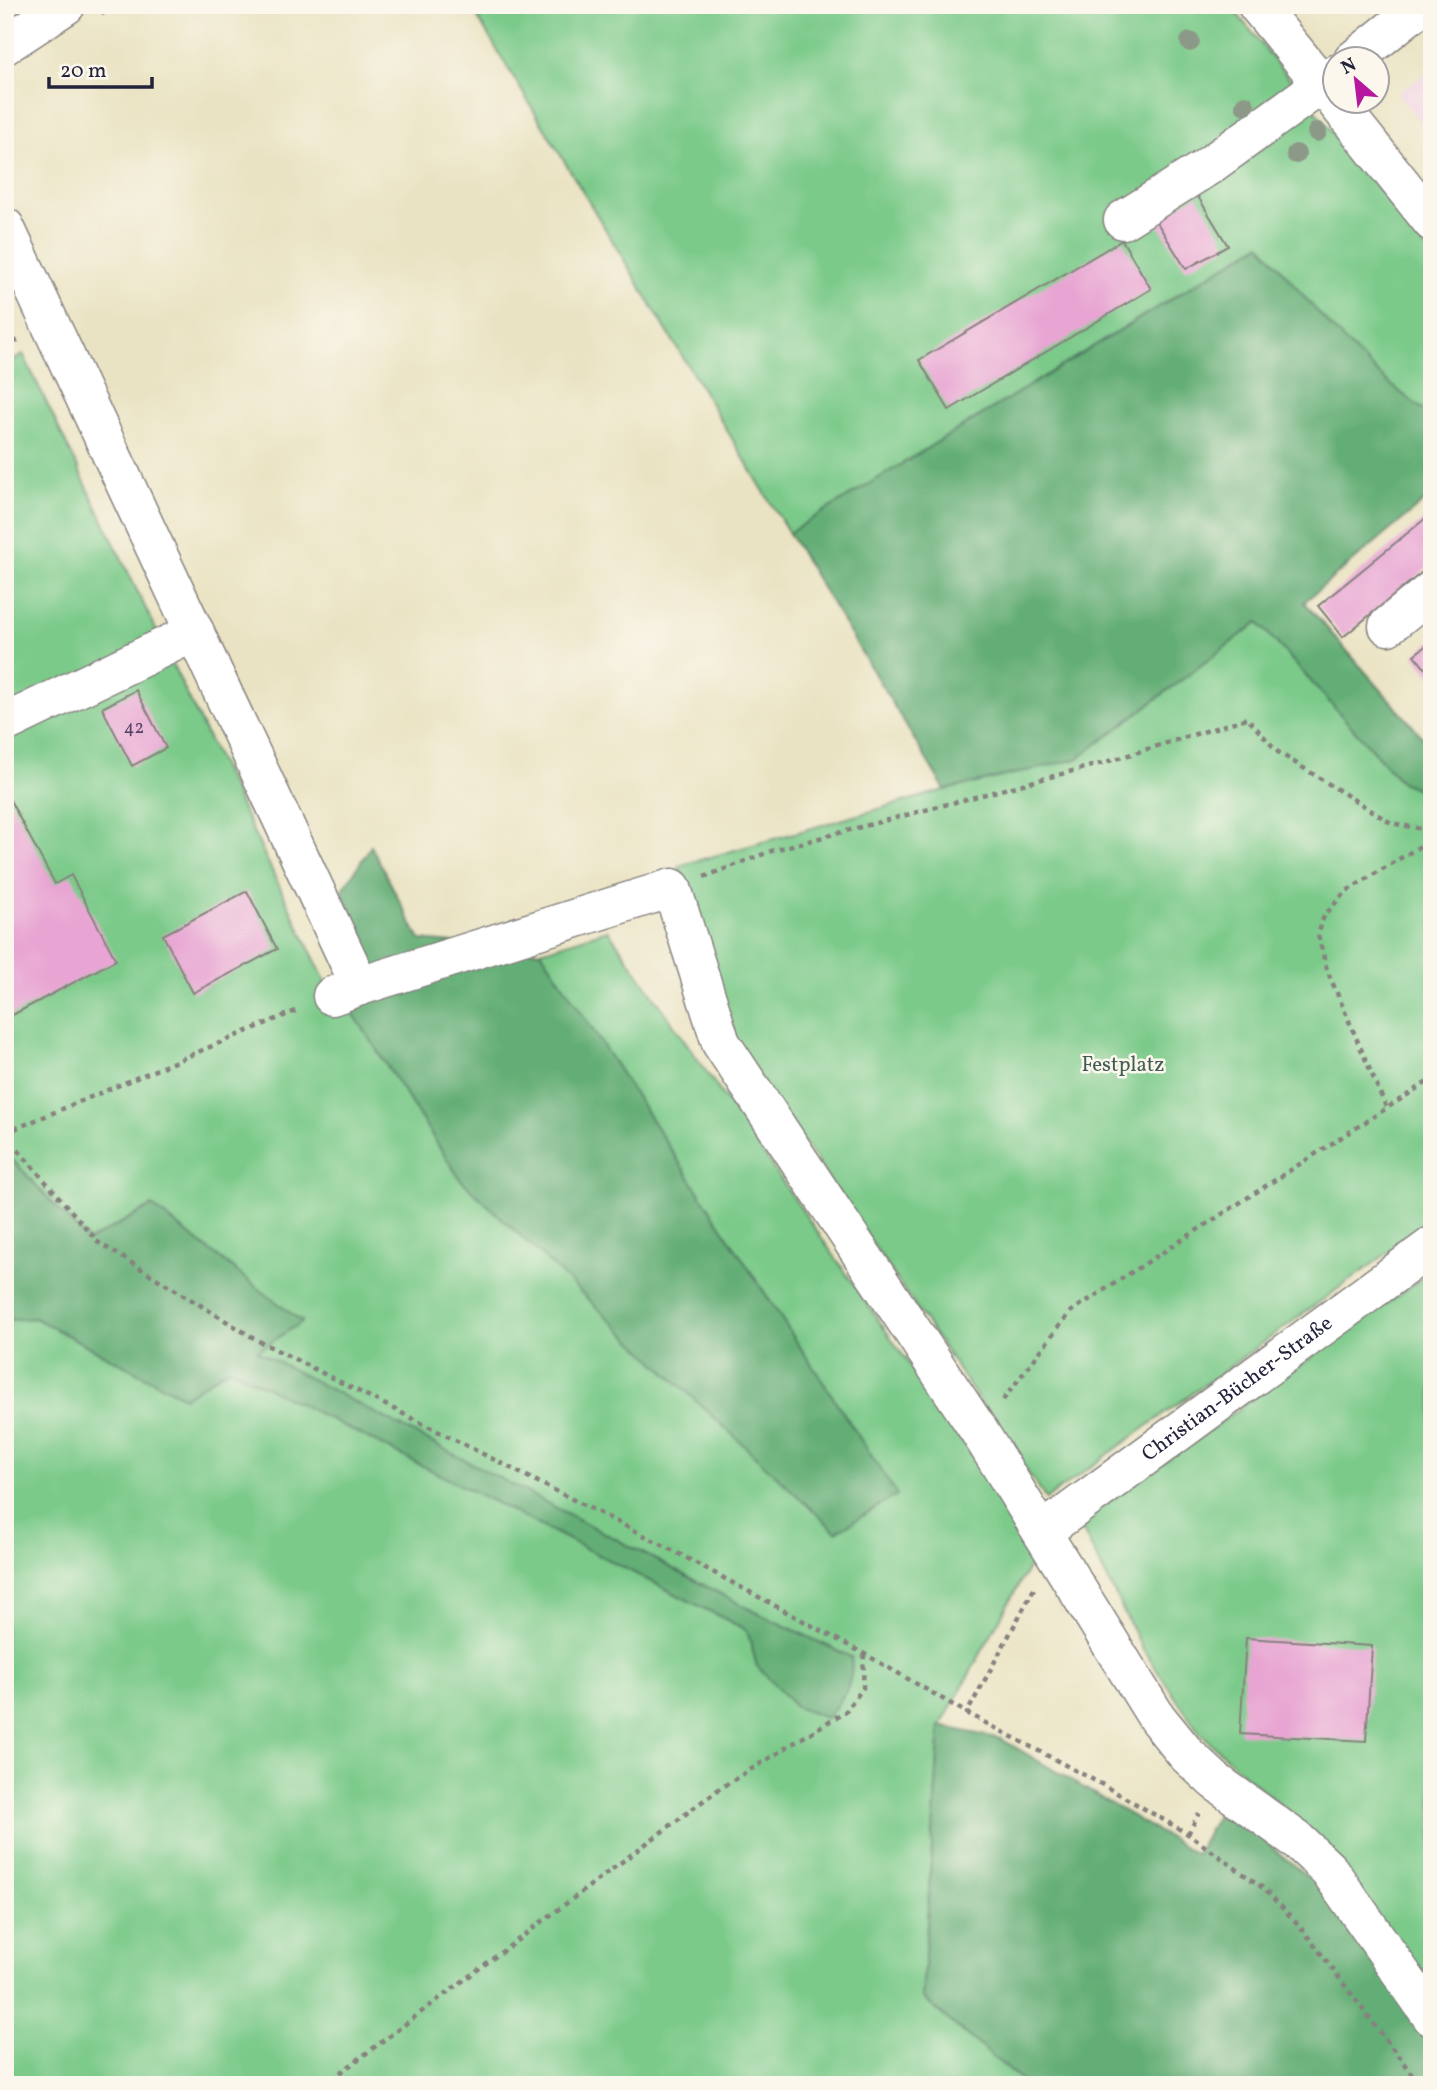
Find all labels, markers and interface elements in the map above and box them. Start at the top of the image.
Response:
scale bar [49,46,152,90]
north arrow [1322,46,1392,116]
text: N [1337,52,1361,81]
text: 20 m [60,57,106,86]
house number: 42 [124,716,144,741]
park label: Festplatz [1081,1051,1165,1080]
street label: Christian-Bücher-Straße [1136,1309,1338,1469]

